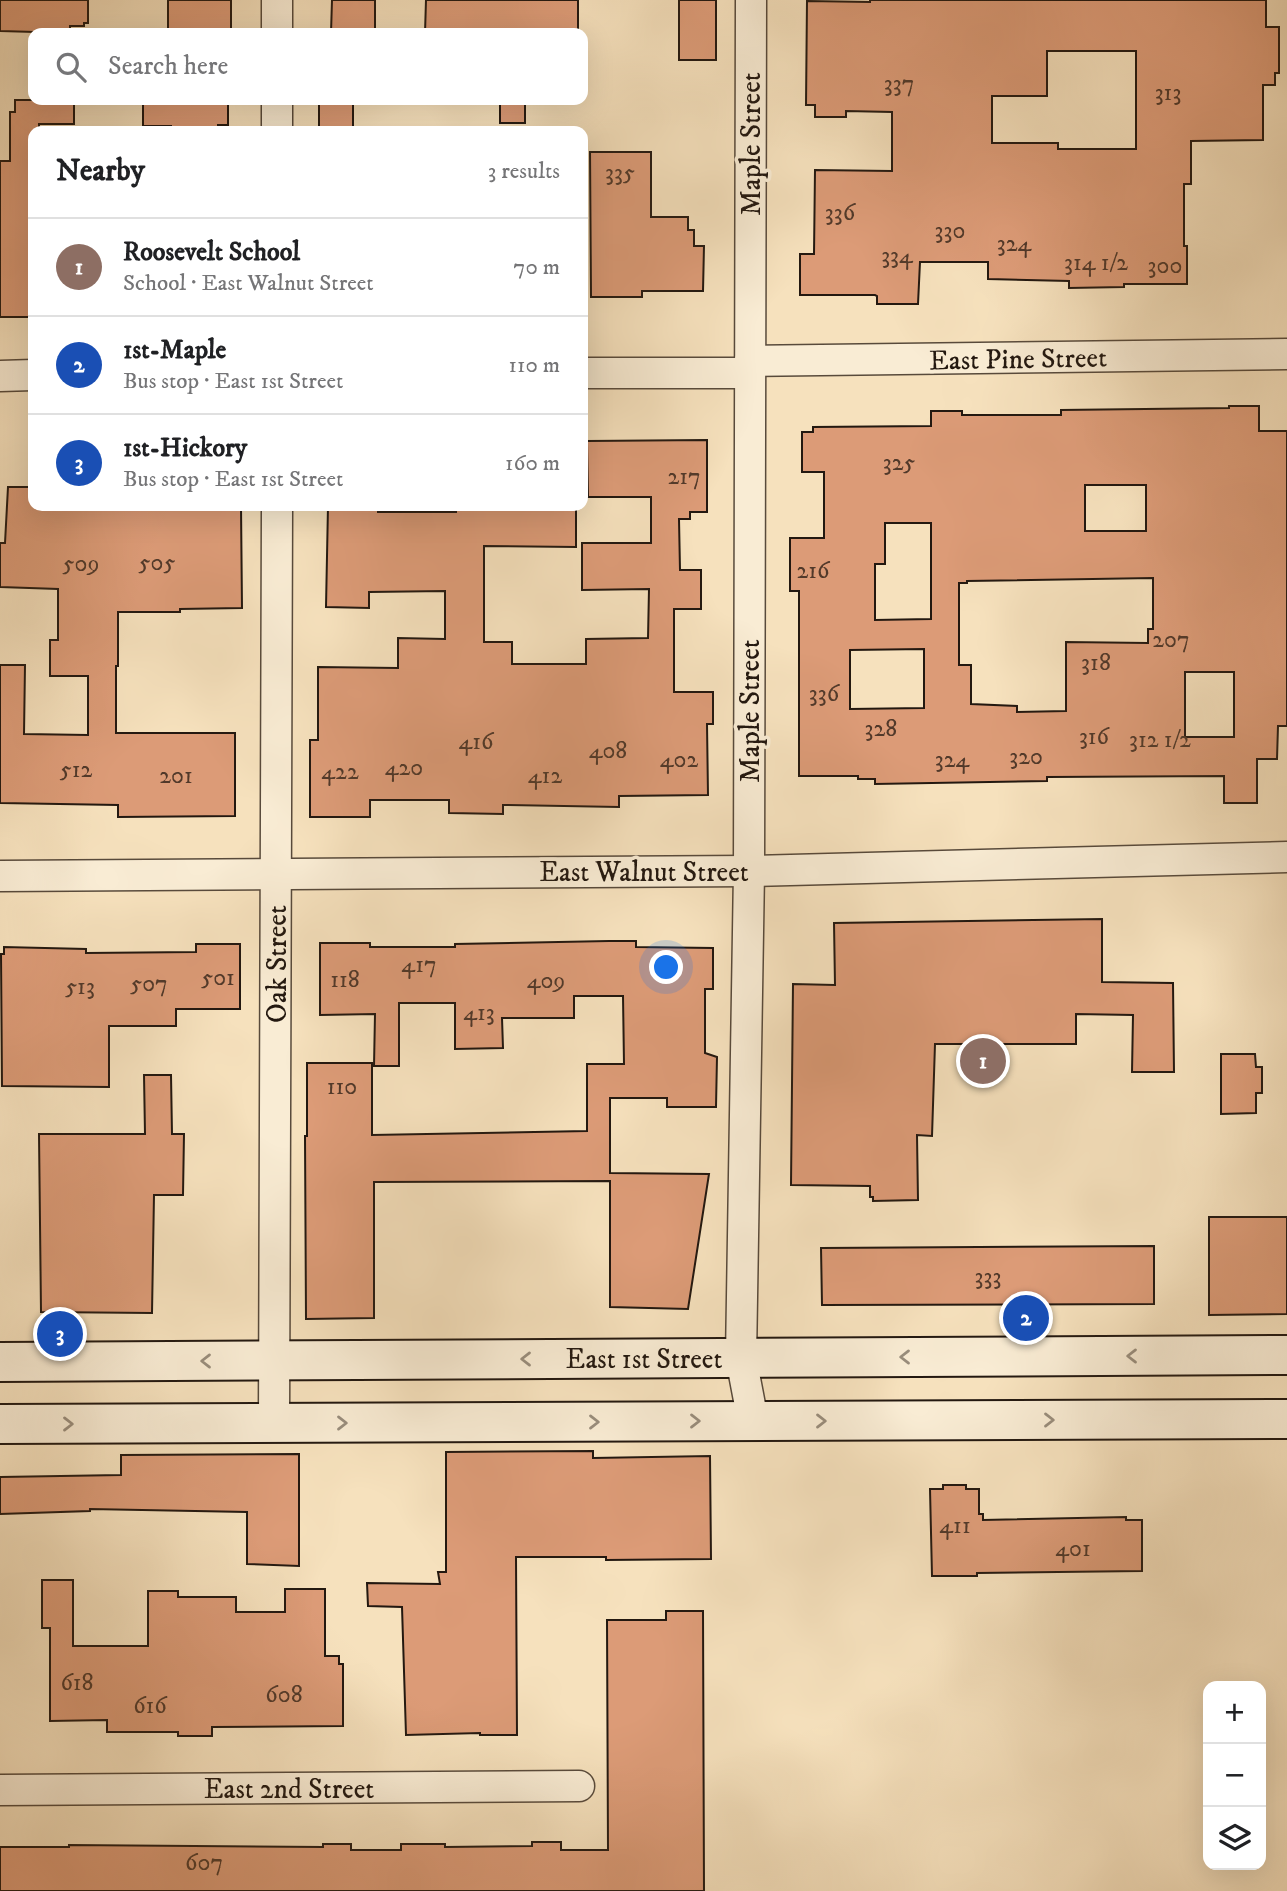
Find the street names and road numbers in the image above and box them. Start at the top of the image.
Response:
street label: Maple Street [734,72,769,216]
street label: East Pine Street [929,340,1107,379]
street label: Maple Street [733,639,768,783]
street label: East Walnut Street [539,855,749,890]
street label: Oak Street [260,905,295,1023]
street label: East 1st Street [566,1342,722,1377]
street label: East 2nd Street [204,1772,374,1807]

